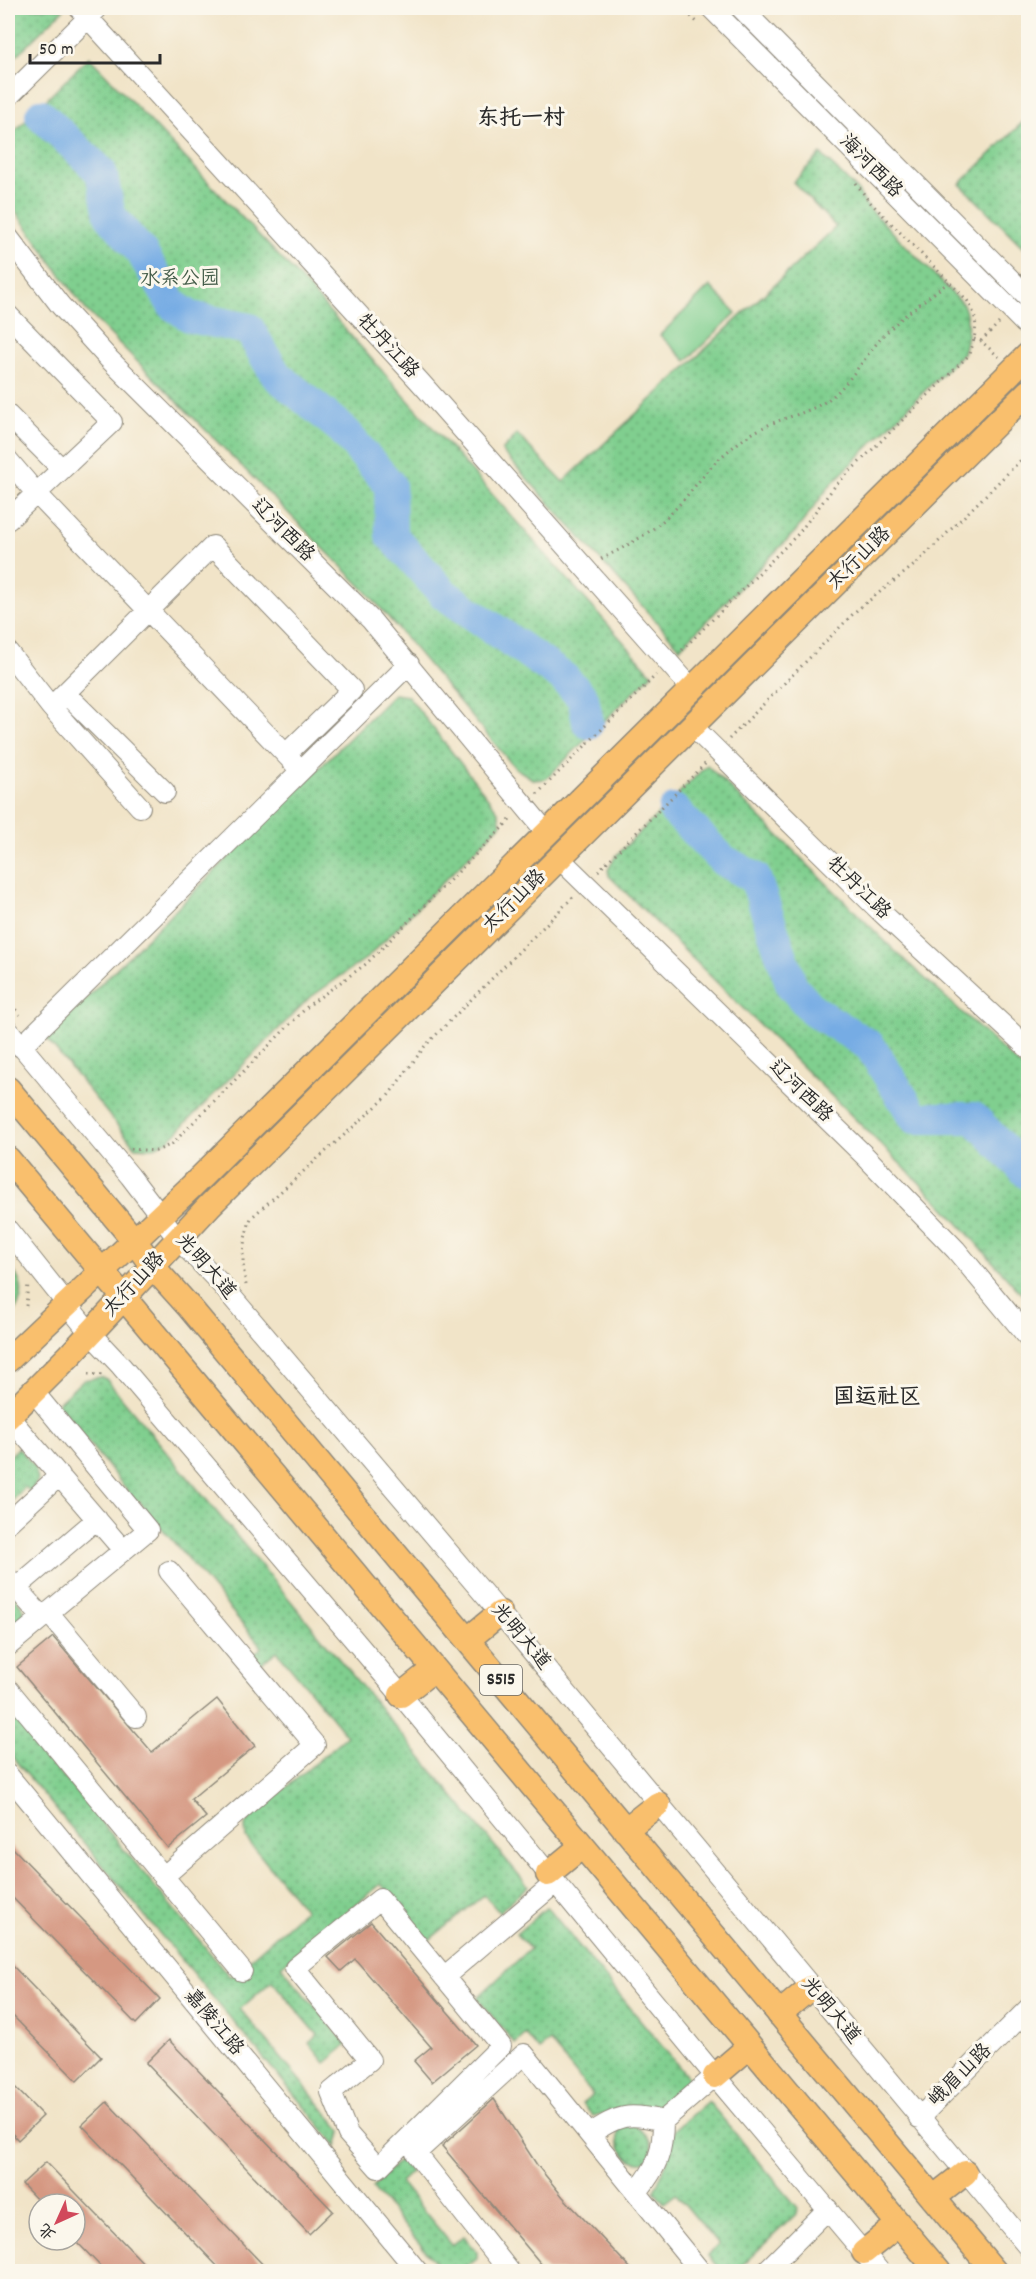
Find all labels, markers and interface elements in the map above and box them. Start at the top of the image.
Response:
scale bar [30,27,160,65]
text: 50 m [39,38,74,63]
district label: 东托一村 [477,104,565,135]
street label: 海河西路 [832,129,909,206]
park label: 水系公园 [140,266,220,294]
street label: 牡丹江路 [349,308,425,387]
street label: 辽河西路 [244,493,321,570]
street label: 太行山路 [822,520,899,597]
street label: 牡丹江路 [820,851,897,928]
street label: 太行山路 [477,863,554,940]
street label: 辽河西路 [762,1054,839,1131]
street label: 光明大道 [168,1228,242,1306]
street label: 太行山路 [97,1245,173,1324]
district label: 国运社区 [833,1383,921,1414]
street label: 光明大道 [484,1597,556,1677]
road number: S515 [480,1665,522,1695]
street label: 光明大道 [794,1971,866,2051]
street label: 嘉陵江路 [177,1983,250,2063]
street label: 峨眉山路 [923,2037,1000,2114]
north arrow [27,2192,87,2252]
text: 北 [34,2217,62,2245]

